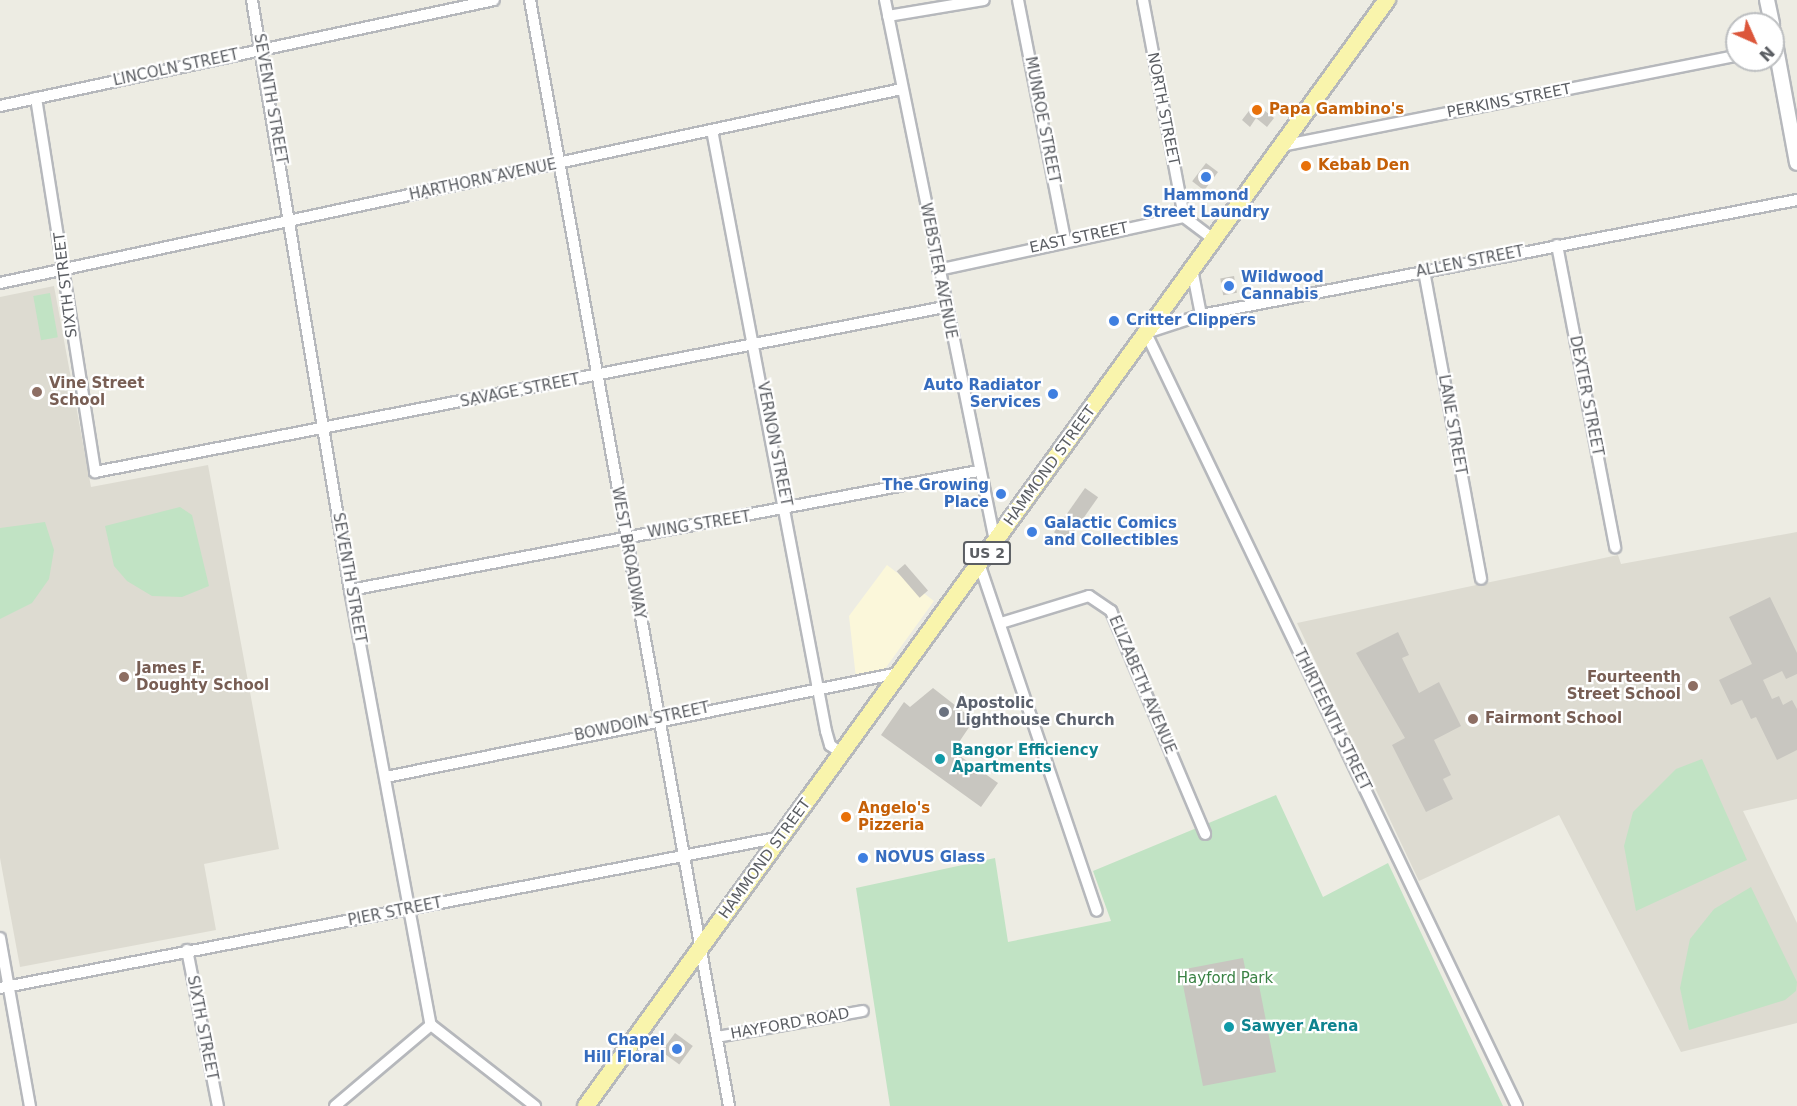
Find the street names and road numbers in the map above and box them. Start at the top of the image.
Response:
street label: SEVENTH STREET [250,32,290,166]
street label: LINCOLN STREET [112,46,240,90]
street label: NORTH STREET [1143,51,1183,167]
street label: MUNROE STREET [1021,55,1063,185]
street label: PERKINS STREET [1445,80,1573,122]
street label: HARTHORN AVENUE [408,156,558,204]
street label: WEBSTER AVENUE [916,201,960,341]
street label: EAST STREET [1028,219,1130,257]
street label: SIXTH STREET [51,231,81,339]
street label: ALLEN STREET [1414,243,1526,281]
street label: DEXTER STREET [1566,334,1606,458]
street label: SAVAGE STREET [459,371,581,411]
street label: LANE STREET [1434,373,1470,477]
street label: VERNON STREET [753,380,795,508]
street label: HAMMOND STREET [1000,402,1100,530]
street label: WEST BROADWAY [607,485,649,621]
street label: WING STREET [646,508,752,542]
street label: SEVENTH STREET [329,511,369,645]
road number: US 2 [962,542,1012,564]
street label: ELIZABETH AVENUE [1105,613,1179,757]
street label: THIRTEENTH STREET [1290,646,1374,794]
street label: BOWDOIN STREET [573,699,711,745]
street label: HAMMOND STREET [715,795,815,923]
street label: PIER STREET [346,894,444,930]
street label: SIXTH STREET [183,974,221,1082]
street label: HAYFORD ROAD [729,1005,851,1043]

